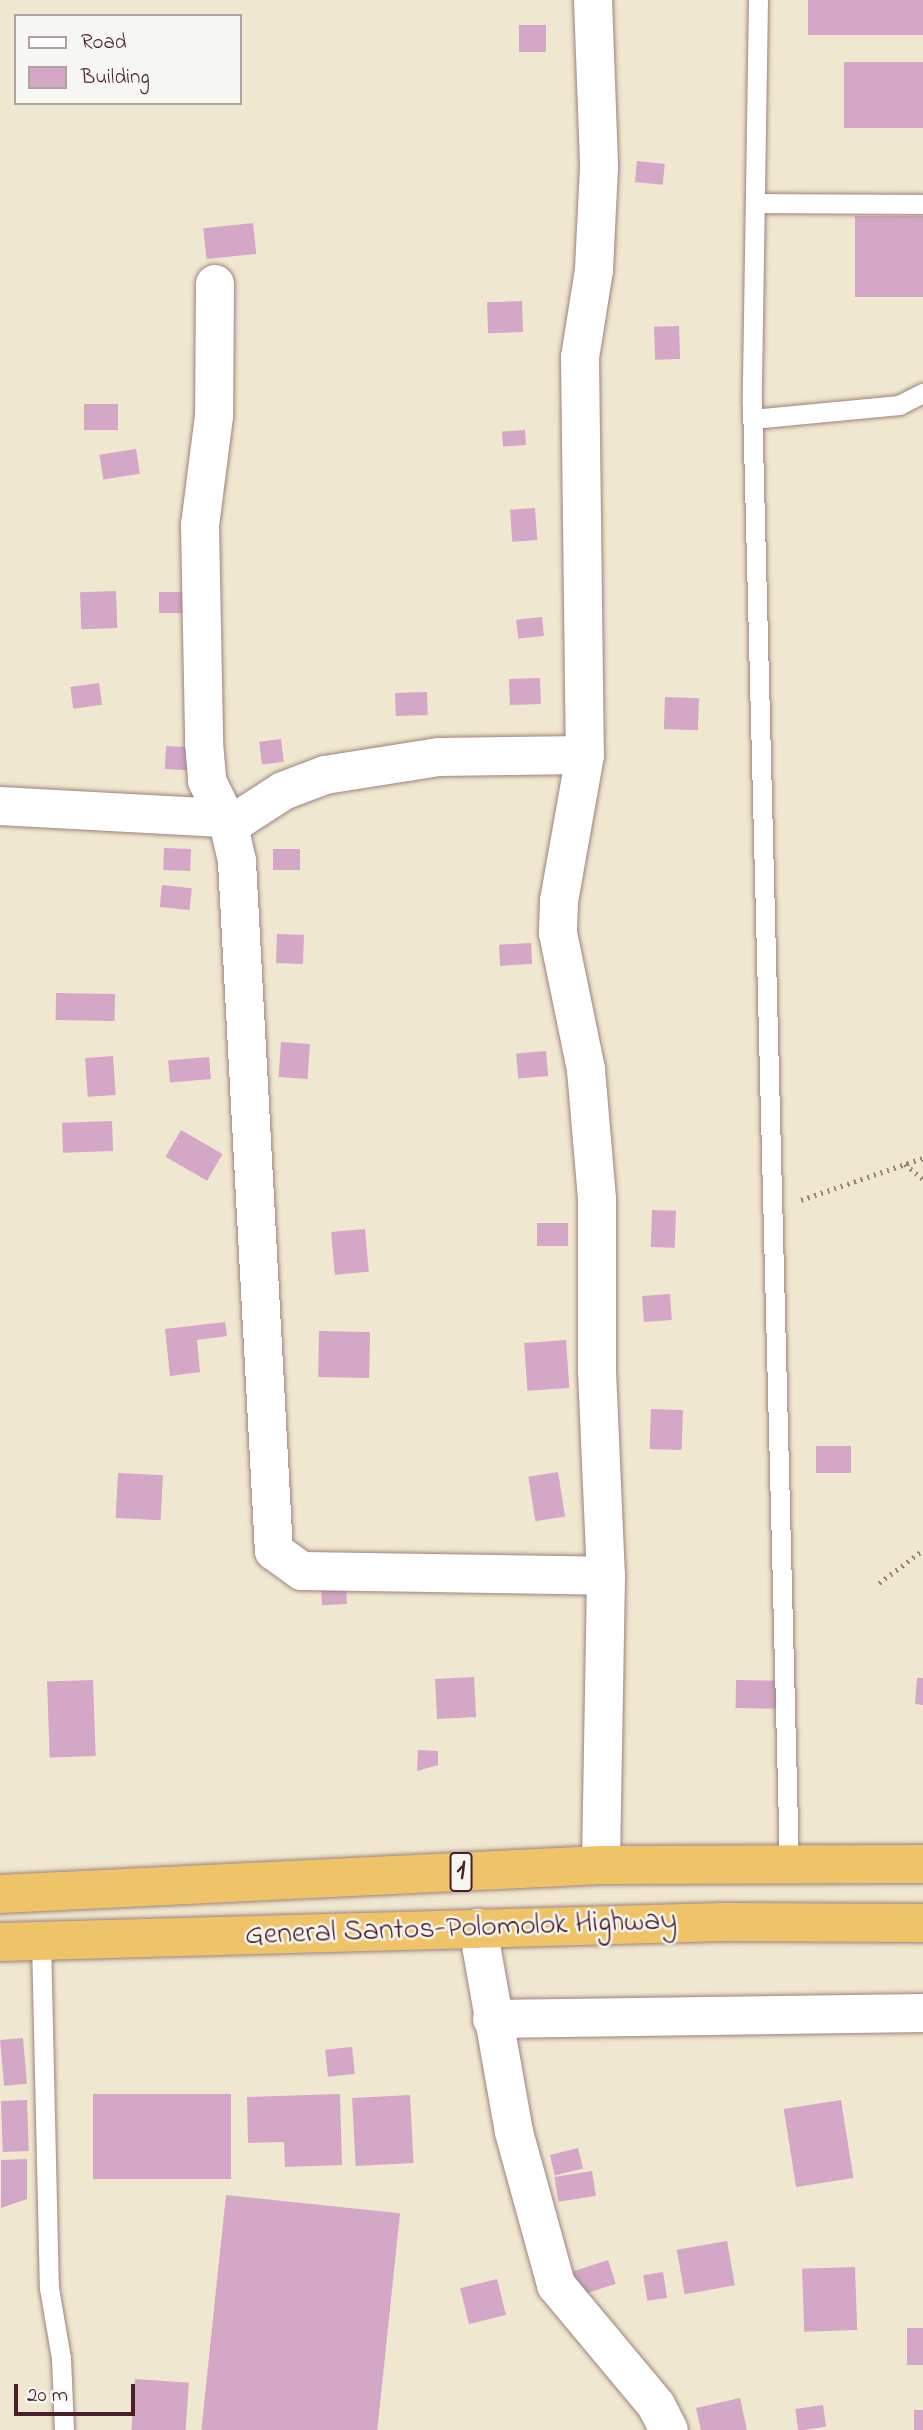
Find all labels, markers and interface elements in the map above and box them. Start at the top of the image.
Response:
legend [14,14,242,105]
text: Road [81,28,127,58]
text: Building [81,63,150,93]
road number: 1 [449,1848,473,1896]
street label: General Santos-Polomolok Highway [244,1903,678,1955]
scale bar [18,2370,138,2414]
text: 20 m [27,2381,68,2411]

